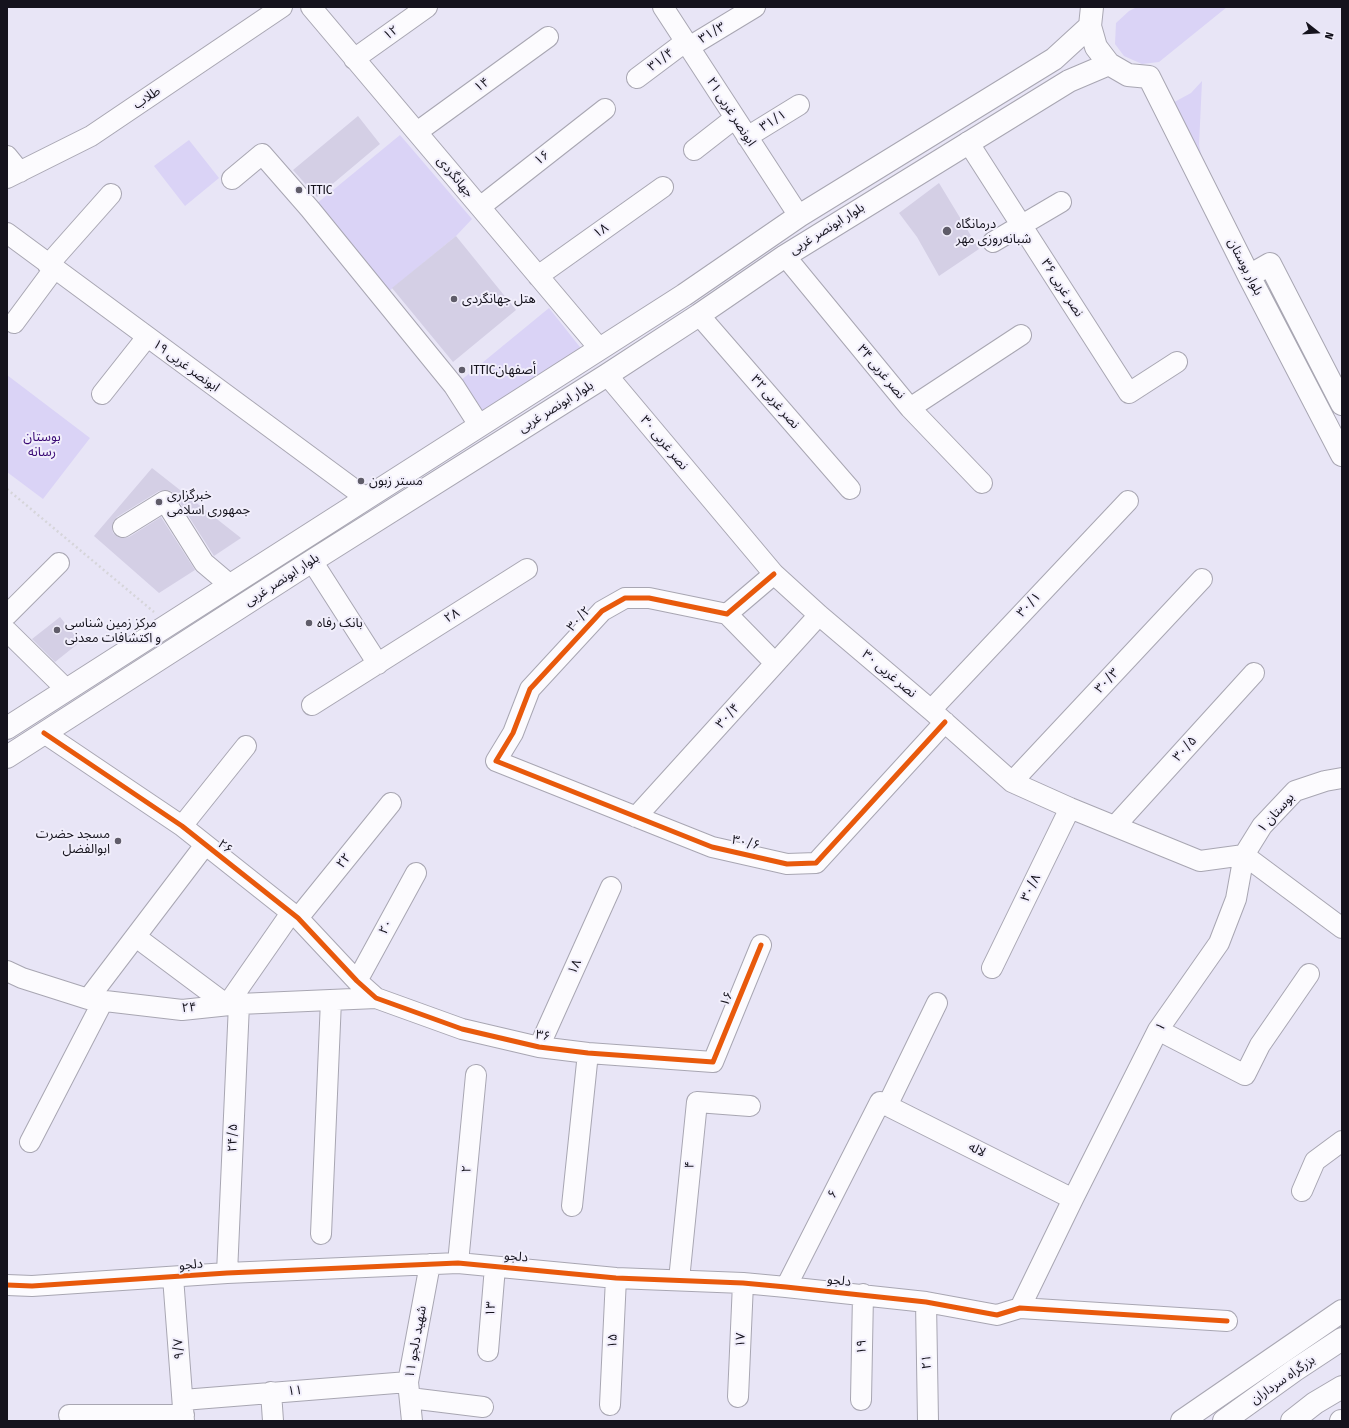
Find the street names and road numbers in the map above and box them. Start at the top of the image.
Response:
street label: ۳۱/۳ [696,19,728,47]
street label: ۱۲ [380,22,402,44]
street label: ۳۱/۴ [645,45,677,75]
street label: ۱۴ [471,74,493,96]
street label: ابونصر غربی ۲۱ [703,75,759,149]
street label: طلاب [130,83,164,113]
street label: ۳۱/۱ [757,107,789,135]
street label: ۱۶ [531,147,553,169]
street label: جهانگردی [433,153,477,201]
street label: بلوار ابونصر غربی [787,200,867,258]
street label: ۱۸ [590,220,612,242]
street label: بلوار بوستان [1224,236,1266,298]
street label: نصر غربی ۳۶ [1037,256,1087,320]
street label: ابونصر غربی ۱۹ [149,336,223,396]
street label: نصر غربی ۳۴ [854,342,908,402]
street label: نصر غربی ۳۲ [747,372,803,432]
street label: بلوار ابونصر غربی [516,378,596,436]
street label: نصر غربی ۳۰ [637,413,691,473]
street label: بلوار ابونصر غربی [242,550,322,610]
street label: ۳۰/۱ [1014,589,1044,621]
street label: ۳۰/۲ [564,603,594,635]
street label: ۲۸ [442,605,462,627]
street label: نصر غربی ۳۰ [859,647,919,701]
street label: ۳۰/۳ [1092,665,1122,697]
street label: ۳۰/۴ [713,700,743,732]
street label: ۳۰/۵ [1170,733,1200,765]
street label: بوستان ۱ [1254,790,1298,836]
street label: ۳۰/۶ [730,832,762,854]
street label: ۲۶ [214,836,236,858]
street label: ۲۲ [333,850,355,872]
street label: ۳۰/۸ [1018,872,1044,904]
street label: ۲۰ [376,917,396,937]
street label: ۱۸ [565,957,585,977]
street label: ۱۶ [717,989,737,1009]
street label: ۲۴ [181,1000,197,1016]
street label: ۱ [1152,1020,1170,1034]
street label: ۳۶ [534,1027,552,1045]
street label: ۲۴/۵ [225,1124,241,1152]
street label: لاله [966,1139,988,1161]
street label: ۴ [682,1160,698,1170]
street label: ۲ [459,1165,475,1173]
street label: ۶ [824,1187,842,1201]
street label: دلجو [503,1248,529,1266]
street label: دلجو [178,1256,204,1274]
street label: دلجو [826,1272,852,1290]
street label: ۱۳ [483,1301,499,1317]
street label: شهید دلجو ۱۱ [402,1304,430,1380]
street label: ۱۷ [733,1332,749,1348]
street label: ۱۵ [605,1333,621,1349]
street label: ۹/۷ [170,1338,188,1360]
street label: ۱۹ [854,1339,870,1355]
street label: بزرگراه سرداران [1248,1352,1318,1408]
street label: ۲۱ [919,1354,935,1370]
street label: ۱۱ [287,1383,303,1399]

